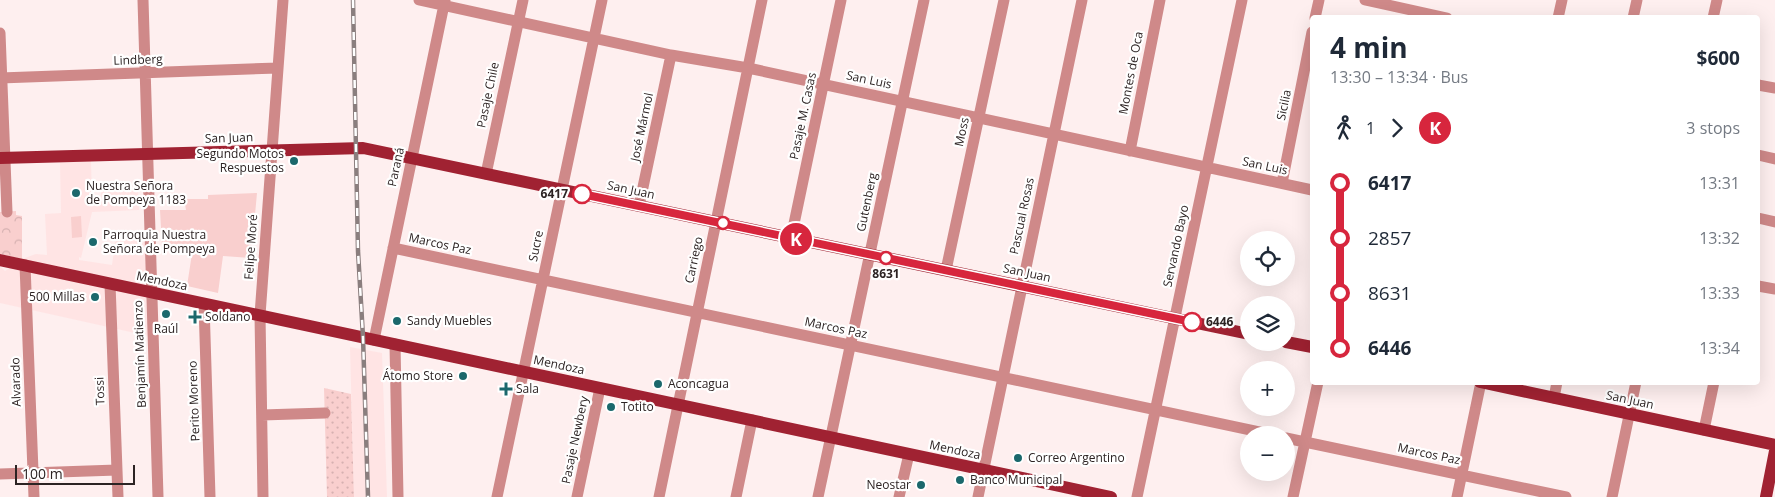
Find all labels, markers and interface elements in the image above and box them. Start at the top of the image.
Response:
text: 4 min [1330,28,1408,66]
street label: Montes de Oca [1114,30,1147,116]
text: $600 [1697,45,1740,71]
street label: Lindberg [113,50,163,69]
street label: Pasaje Chile [472,60,503,129]
street label: San Luis [845,66,894,93]
text: 13:30 – 13:34 · Bus [1330,66,1468,88]
street label: Pasaje M. Casas [785,71,820,161]
street label: Sicilia [1272,88,1295,122]
street label: José Mármol [626,91,657,164]
icon: walk [1330,114,1358,142]
icon: forward [1383,114,1411,142]
street label: Moss [950,115,973,148]
text: K [1429,116,1441,140]
text: 1 [1366,117,1375,139]
text: 3 stops [1686,117,1740,139]
street label: San Juan [205,128,253,147]
place label: Segundo Motos Respuestos [197,145,284,176]
street label: Paraná [383,146,408,188]
street label: San Luis [1241,152,1290,179]
marker: Segundo Motos Respuestos [288,155,300,167]
street label: Gutenberg [852,170,881,233]
text: 6417 [1368,170,1411,196]
text: 13:31 [1699,172,1740,194]
street label: San Juan [606,176,657,203]
street label: Pascual Rosas [1005,176,1038,256]
place label: Nuestra Señora de Pompeya 1183 [86,177,186,208]
marker: 6417 [572,184,592,204]
place label: 6417 [541,185,568,202]
marker: Nuestra Señora de Pompeya 1183 [70,187,82,199]
street label: Servando Bayo [1159,203,1193,289]
street label: Felipe Moré [240,213,261,280]
unlabelled marker [716,216,730,230]
line badge: K [780,223,812,255]
text: 2857 [1368,225,1411,251]
place label: Parroquia Nuestra Señora de Pompeya [103,226,215,257]
text: K [790,227,802,251]
text: 13:32 [1699,227,1740,249]
street label: Marcos Paz [407,229,473,259]
street label: Sucre [524,229,547,263]
map controls [1240,231,1295,481]
button: locate [1240,231,1295,286]
street label: Carriego [680,235,707,285]
marker: Parroquia Nuestra Señora de Pompeya [87,236,99,248]
marker: 8631 [879,251,893,265]
street label: San Juan [1002,259,1053,286]
place label: 8631 [872,265,900,282]
street label: Mendoza [135,267,189,294]
text: 8631 [1368,280,1411,306]
text: 13:33 [1699,282,1740,304]
place label: 500 Millas [29,288,85,305]
marker: 500 Millas [89,291,101,303]
button: layers [1240,296,1295,351]
street label: Benjamín Matienzo [129,300,150,408]
marker: Raúl [160,308,172,320]
place label: Soldano [205,308,250,325]
marker: Soldano [189,311,201,323]
place label: Sandy Muebles [407,312,492,329]
marker: 6446 [1182,312,1202,332]
street label: Marcos Paz [803,313,869,343]
place label: 6446 [1206,313,1234,330]
marker: Sandy Muebles [391,315,403,327]
place label: Raúl [154,320,178,337]
text: 6446 [1368,335,1411,361]
text: 13:34 [1699,337,1740,359]
street label: Mendoza [532,351,586,378]
street label: Alvarado [6,357,25,407]
street label: Perito Moreno [184,360,203,442]
button: + [1240,361,1295,416]
place label: Átomo Store [383,367,453,384]
marker: Átomo Store [457,370,469,382]
place label: Aconcagua [668,375,729,392]
street label: Tossi [91,377,108,405]
marker: Aconcagua [652,378,664,390]
place label: Sala [516,380,539,397]
marker: Sala [500,383,512,395]
street label: San Juan [1605,386,1656,413]
street label: Pasaje Newbery [557,394,592,485]
place label: Totito [621,398,654,415]
marker: Totito [605,401,617,413]
button: − [1240,426,1295,481]
street label: Mendoza [928,436,982,463]
street label: Marcos Paz [1396,439,1462,469]
place label: Correo Argentino [1028,449,1125,466]
marker: Correo Argentino [1012,452,1024,464]
scale bar [15,462,135,485]
text: 100 m [22,464,63,483]
place label: Banco Municipal [970,471,1062,488]
marker: Banco Municipal [954,474,966,486]
place label: Neostar [866,476,911,493]
marker: Neostar [915,479,927,491]

